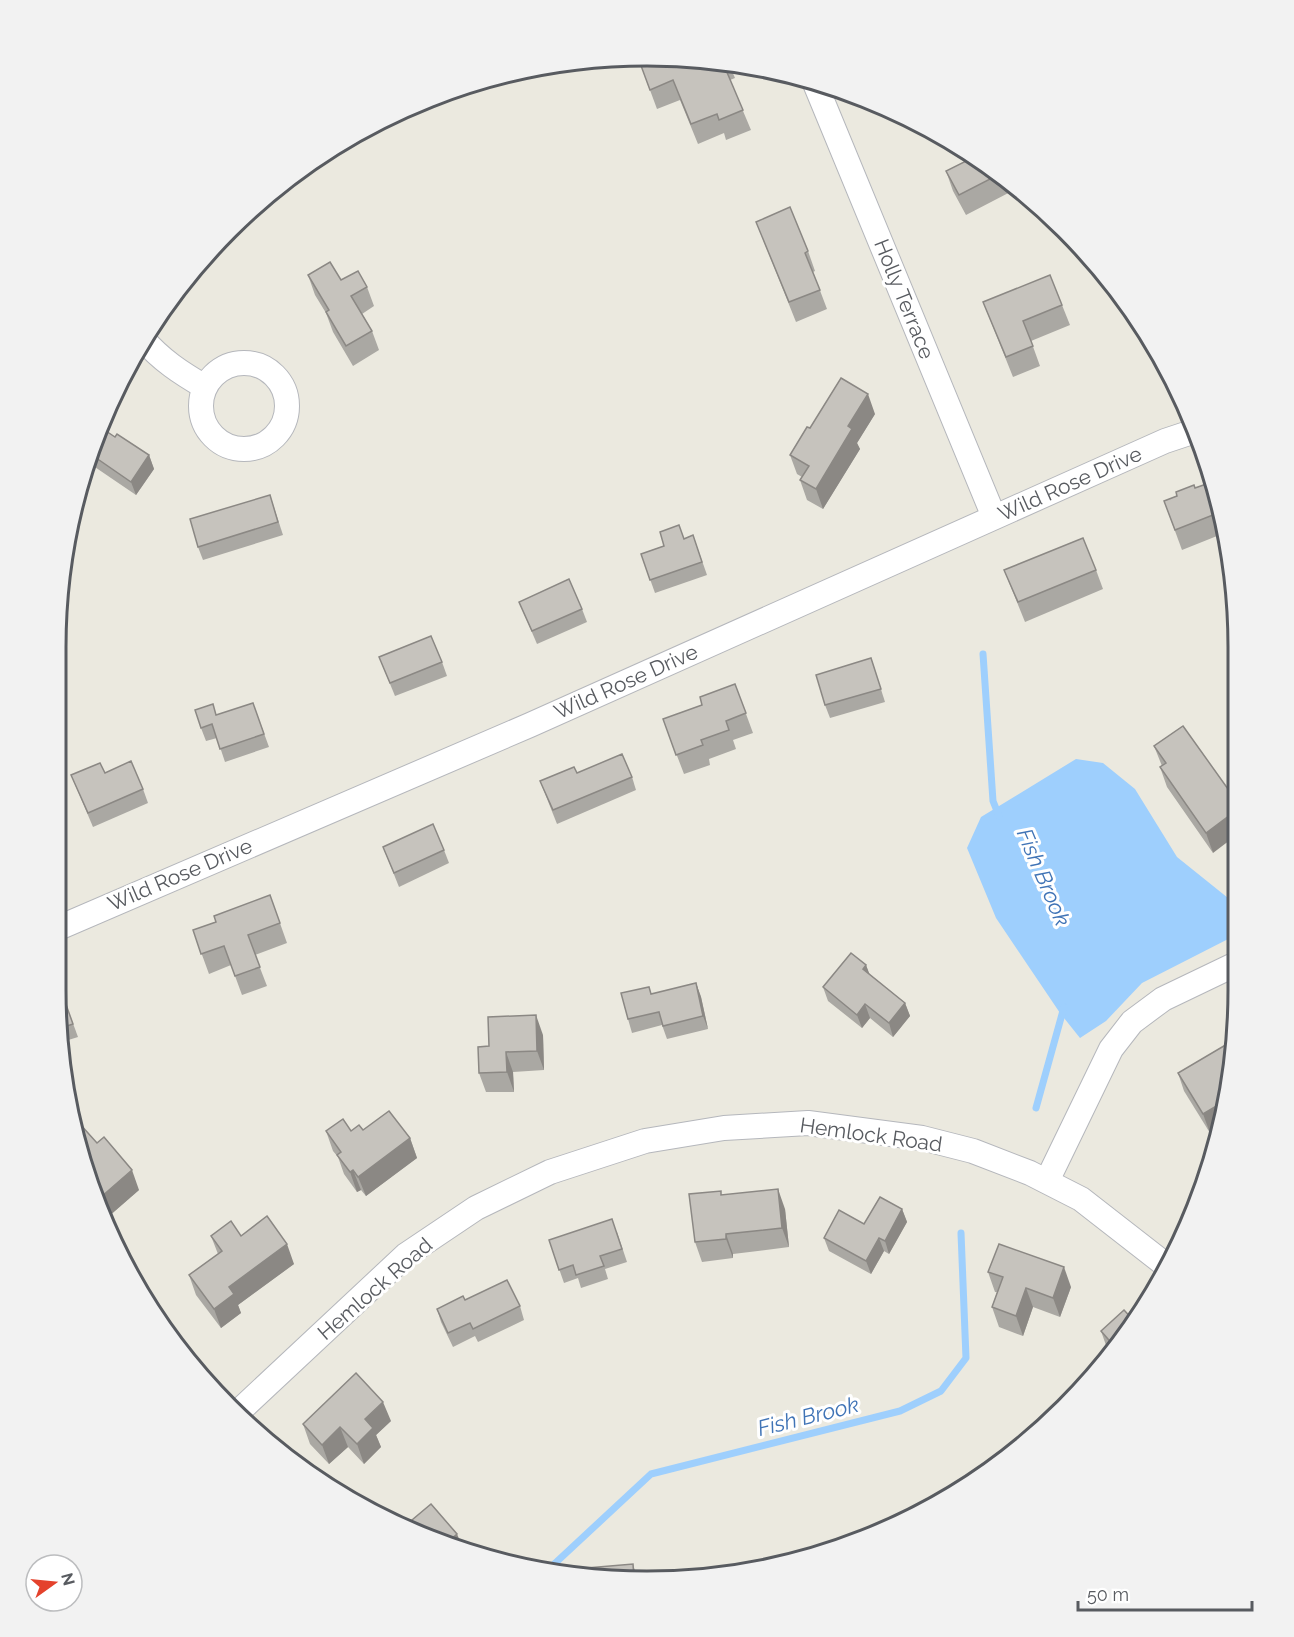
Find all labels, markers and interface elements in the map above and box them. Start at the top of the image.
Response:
street label: Holly Terrace [869,235,940,362]
street label: Wild Rose Drive [994,441,1145,526]
street label: Wild Rose Drive [550,639,701,724]
water label: Fish Brook [1012,824,1076,930]
street label: Wild Rose Drive [104,833,256,916]
street label: Hemlock Road [798,1112,944,1157]
street label: Hemlock Road [312,1232,437,1345]
water label: Fish Brook [755,1391,862,1441]
north arrow [24,1553,84,1613]
text: N [57,1571,79,1588]
scale bar [1078,1574,1252,1612]
text: 50 m [1087,1584,1129,1605]

